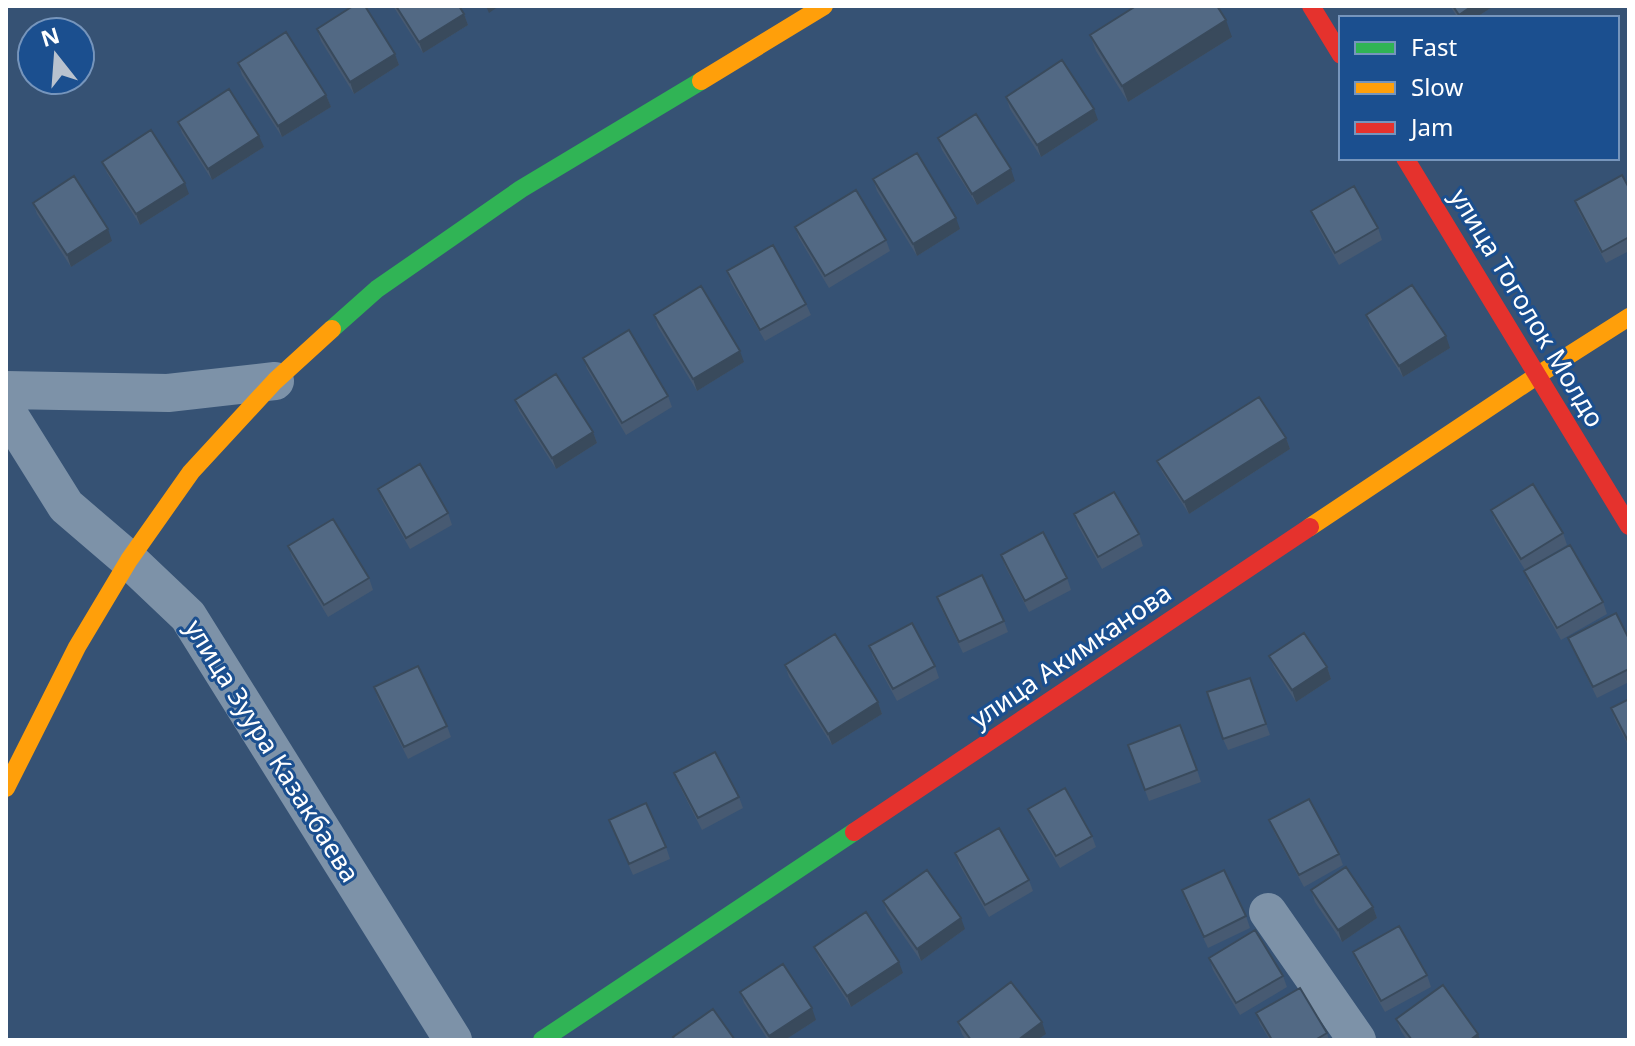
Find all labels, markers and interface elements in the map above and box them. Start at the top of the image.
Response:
north arrow [16,16,96,96]
legend [1339,16,1619,160]
text: N [37,19,63,53]
text: Fast [1411,30,1457,63]
text: Slow [1411,70,1463,103]
text: Jam [1409,110,1453,143]
street label: улица Тоголок Молдо [1442,181,1614,434]
street label: улица Акимканова [963,574,1178,736]
street label: улица Зуура Казакбаева [177,612,369,889]

